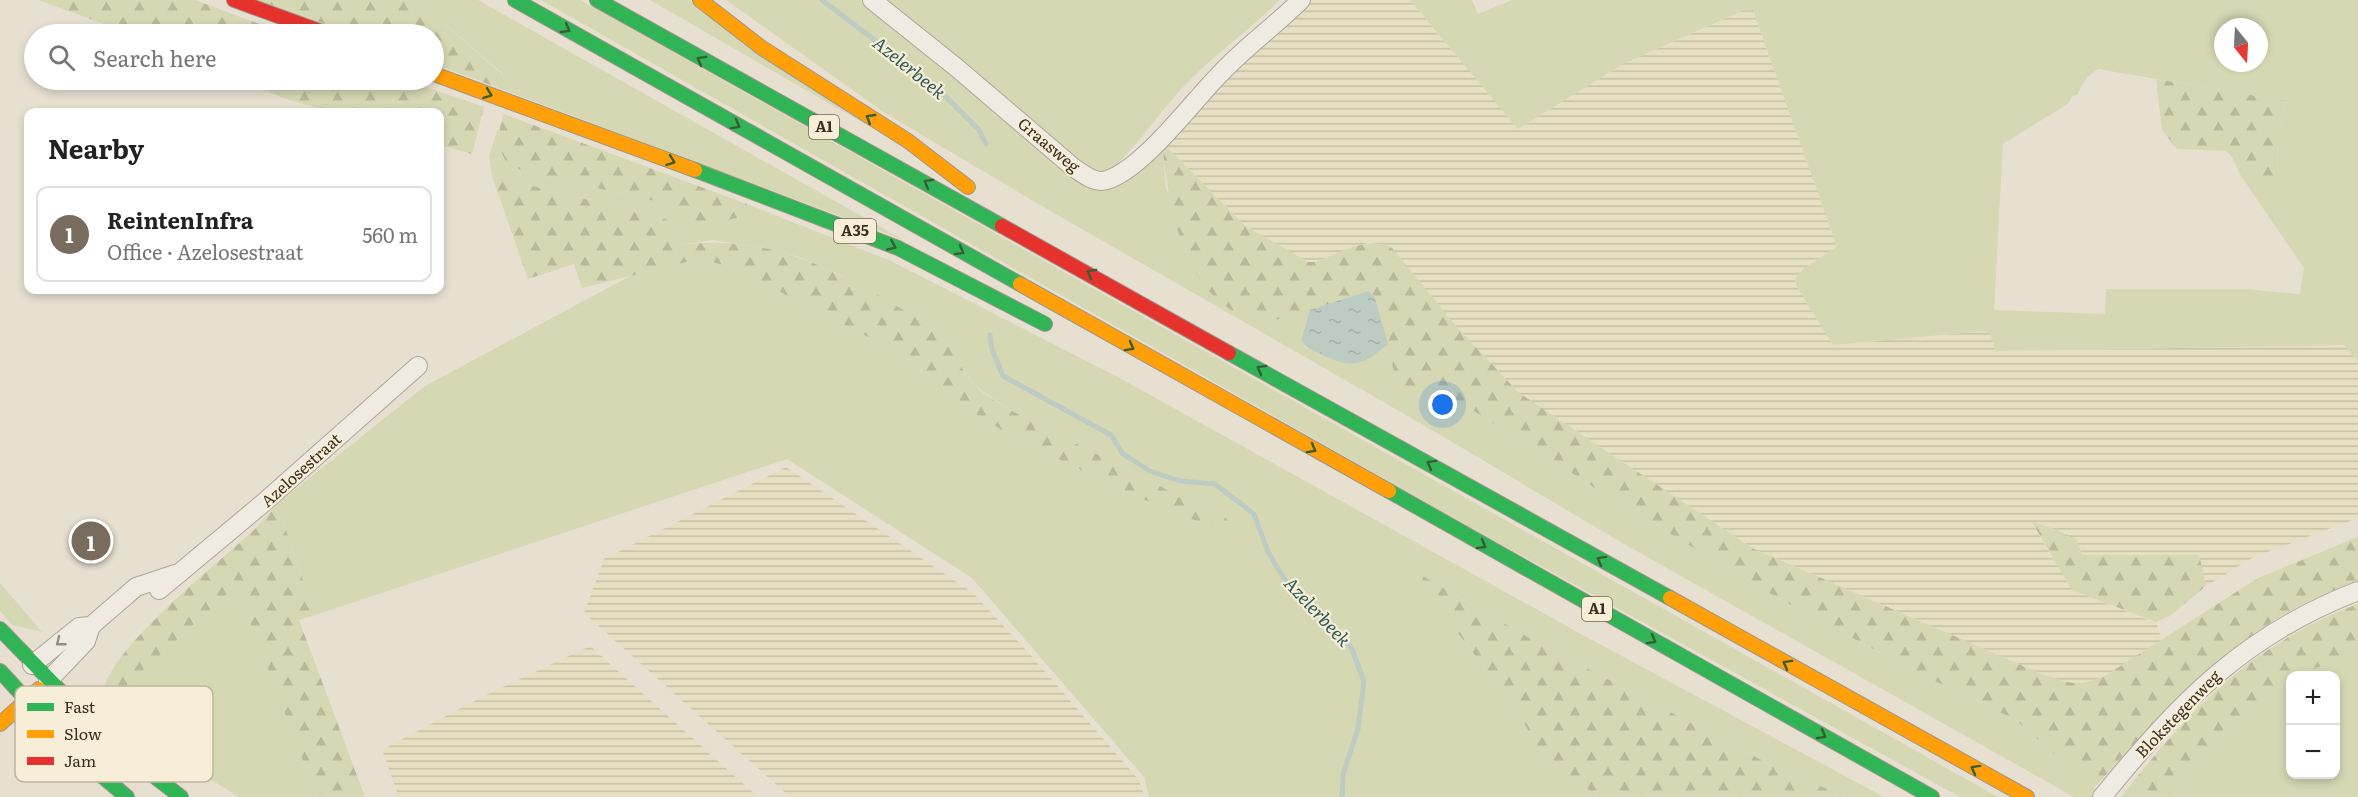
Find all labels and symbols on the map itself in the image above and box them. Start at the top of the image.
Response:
north arrow [2214,18,2268,72]
one-way arrow [560,22,570,33]
water label: Azelerbeek [868,29,952,105]
one-way arrow [697,55,707,67]
one-way arrow [483,86,493,99]
street label: Graasweg [1013,111,1086,177]
one-way arrow [866,113,876,125]
road number: A1 [809,115,839,139]
one-way arrow [730,118,740,129]
one-way arrow [665,154,676,167]
one-way arrow [923,179,934,190]
road number: A35 [834,219,876,243]
one-way arrow [886,239,897,251]
one-way arrow [954,244,965,256]
one-way arrow [1087,269,1097,280]
one-way arrow [1124,340,1134,351]
one-way arrow [1256,365,1267,376]
your location [1428,390,1457,419]
street label: Azelosestraat [255,426,346,512]
one-way arrow [1306,442,1316,453]
one-way arrow [1426,460,1437,472]
pin: 1 [72,518,110,564]
one-way arrow [1476,538,1486,549]
one-way arrow [1596,556,1607,567]
water label: Azelerbeek [1278,570,1358,652]
road number: A1 [1582,597,1612,621]
one-way arrow [1646,633,1656,644]
one-way arrow [56,635,67,646]
one-way arrow [1782,660,1793,671]
street label: Blokstegenweg [2129,664,2226,763]
legend [15,686,213,782]
text: Fast [64,694,96,718]
text: Slow [64,721,102,745]
one-way arrow [1816,728,1826,740]
text: Jam [64,748,97,772]
one-way arrow [1971,765,1982,776]

